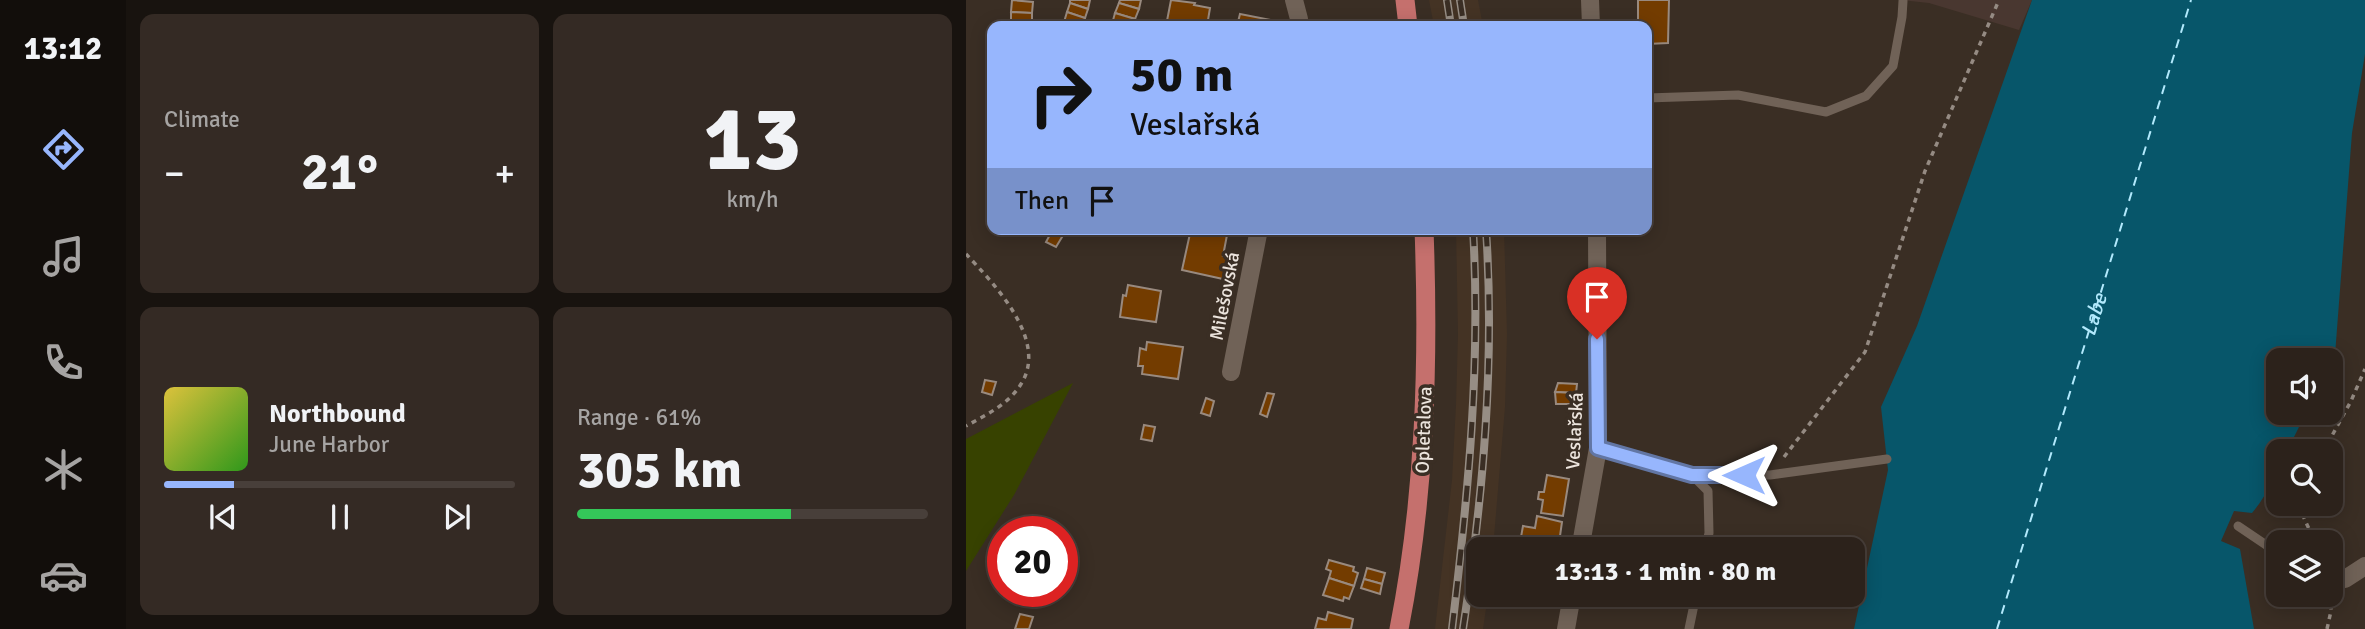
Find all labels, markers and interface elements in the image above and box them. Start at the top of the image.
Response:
text: 13:12 [24,29,102,68]
text: 50 m [1130,45,1233,105]
icon: right [1015,49,1106,140]
text: 13 [703,83,802,196]
text: Climate [164,105,240,134]
text: Veslařská [1130,105,1261,144]
icon: directions [39,125,88,174]
text: 21° [301,140,378,204]
text: − [164,150,185,197]
text: + [494,150,515,197]
icon: arrive [1083,182,1121,220]
text: km/h [726,185,779,214]
text: Then [1015,185,1069,217]
icon: music [39,232,88,281]
street label: Milešovská [1205,250,1245,342]
pin [1567,267,1627,339]
icon: arrive [1578,278,1616,316]
water label: Labe [2075,289,2113,339]
icon: phone [39,338,88,387]
map controls [2266,348,2343,607]
button: sound [2266,348,2343,425]
street label: Opletalova [1410,386,1438,474]
street label: Veslařská [1561,392,1589,470]
text: Northbound [269,398,406,430]
text: Range · 61% [577,403,701,432]
text: June Harbor [269,430,389,459]
text: 305 km [577,438,742,502]
position arrow [1707,438,1781,512]
button: search [2266,439,2343,516]
icon: climate [39,445,88,494]
icon: previous [204,498,242,536]
icon: pause [321,498,359,536]
icon: next [438,498,476,536]
speed limit sign: 20 [987,516,1078,607]
button: layers [2266,530,2343,607]
icon: car [39,551,88,600]
text: 13:13 · 1 min · 80 m [1555,556,1776,588]

